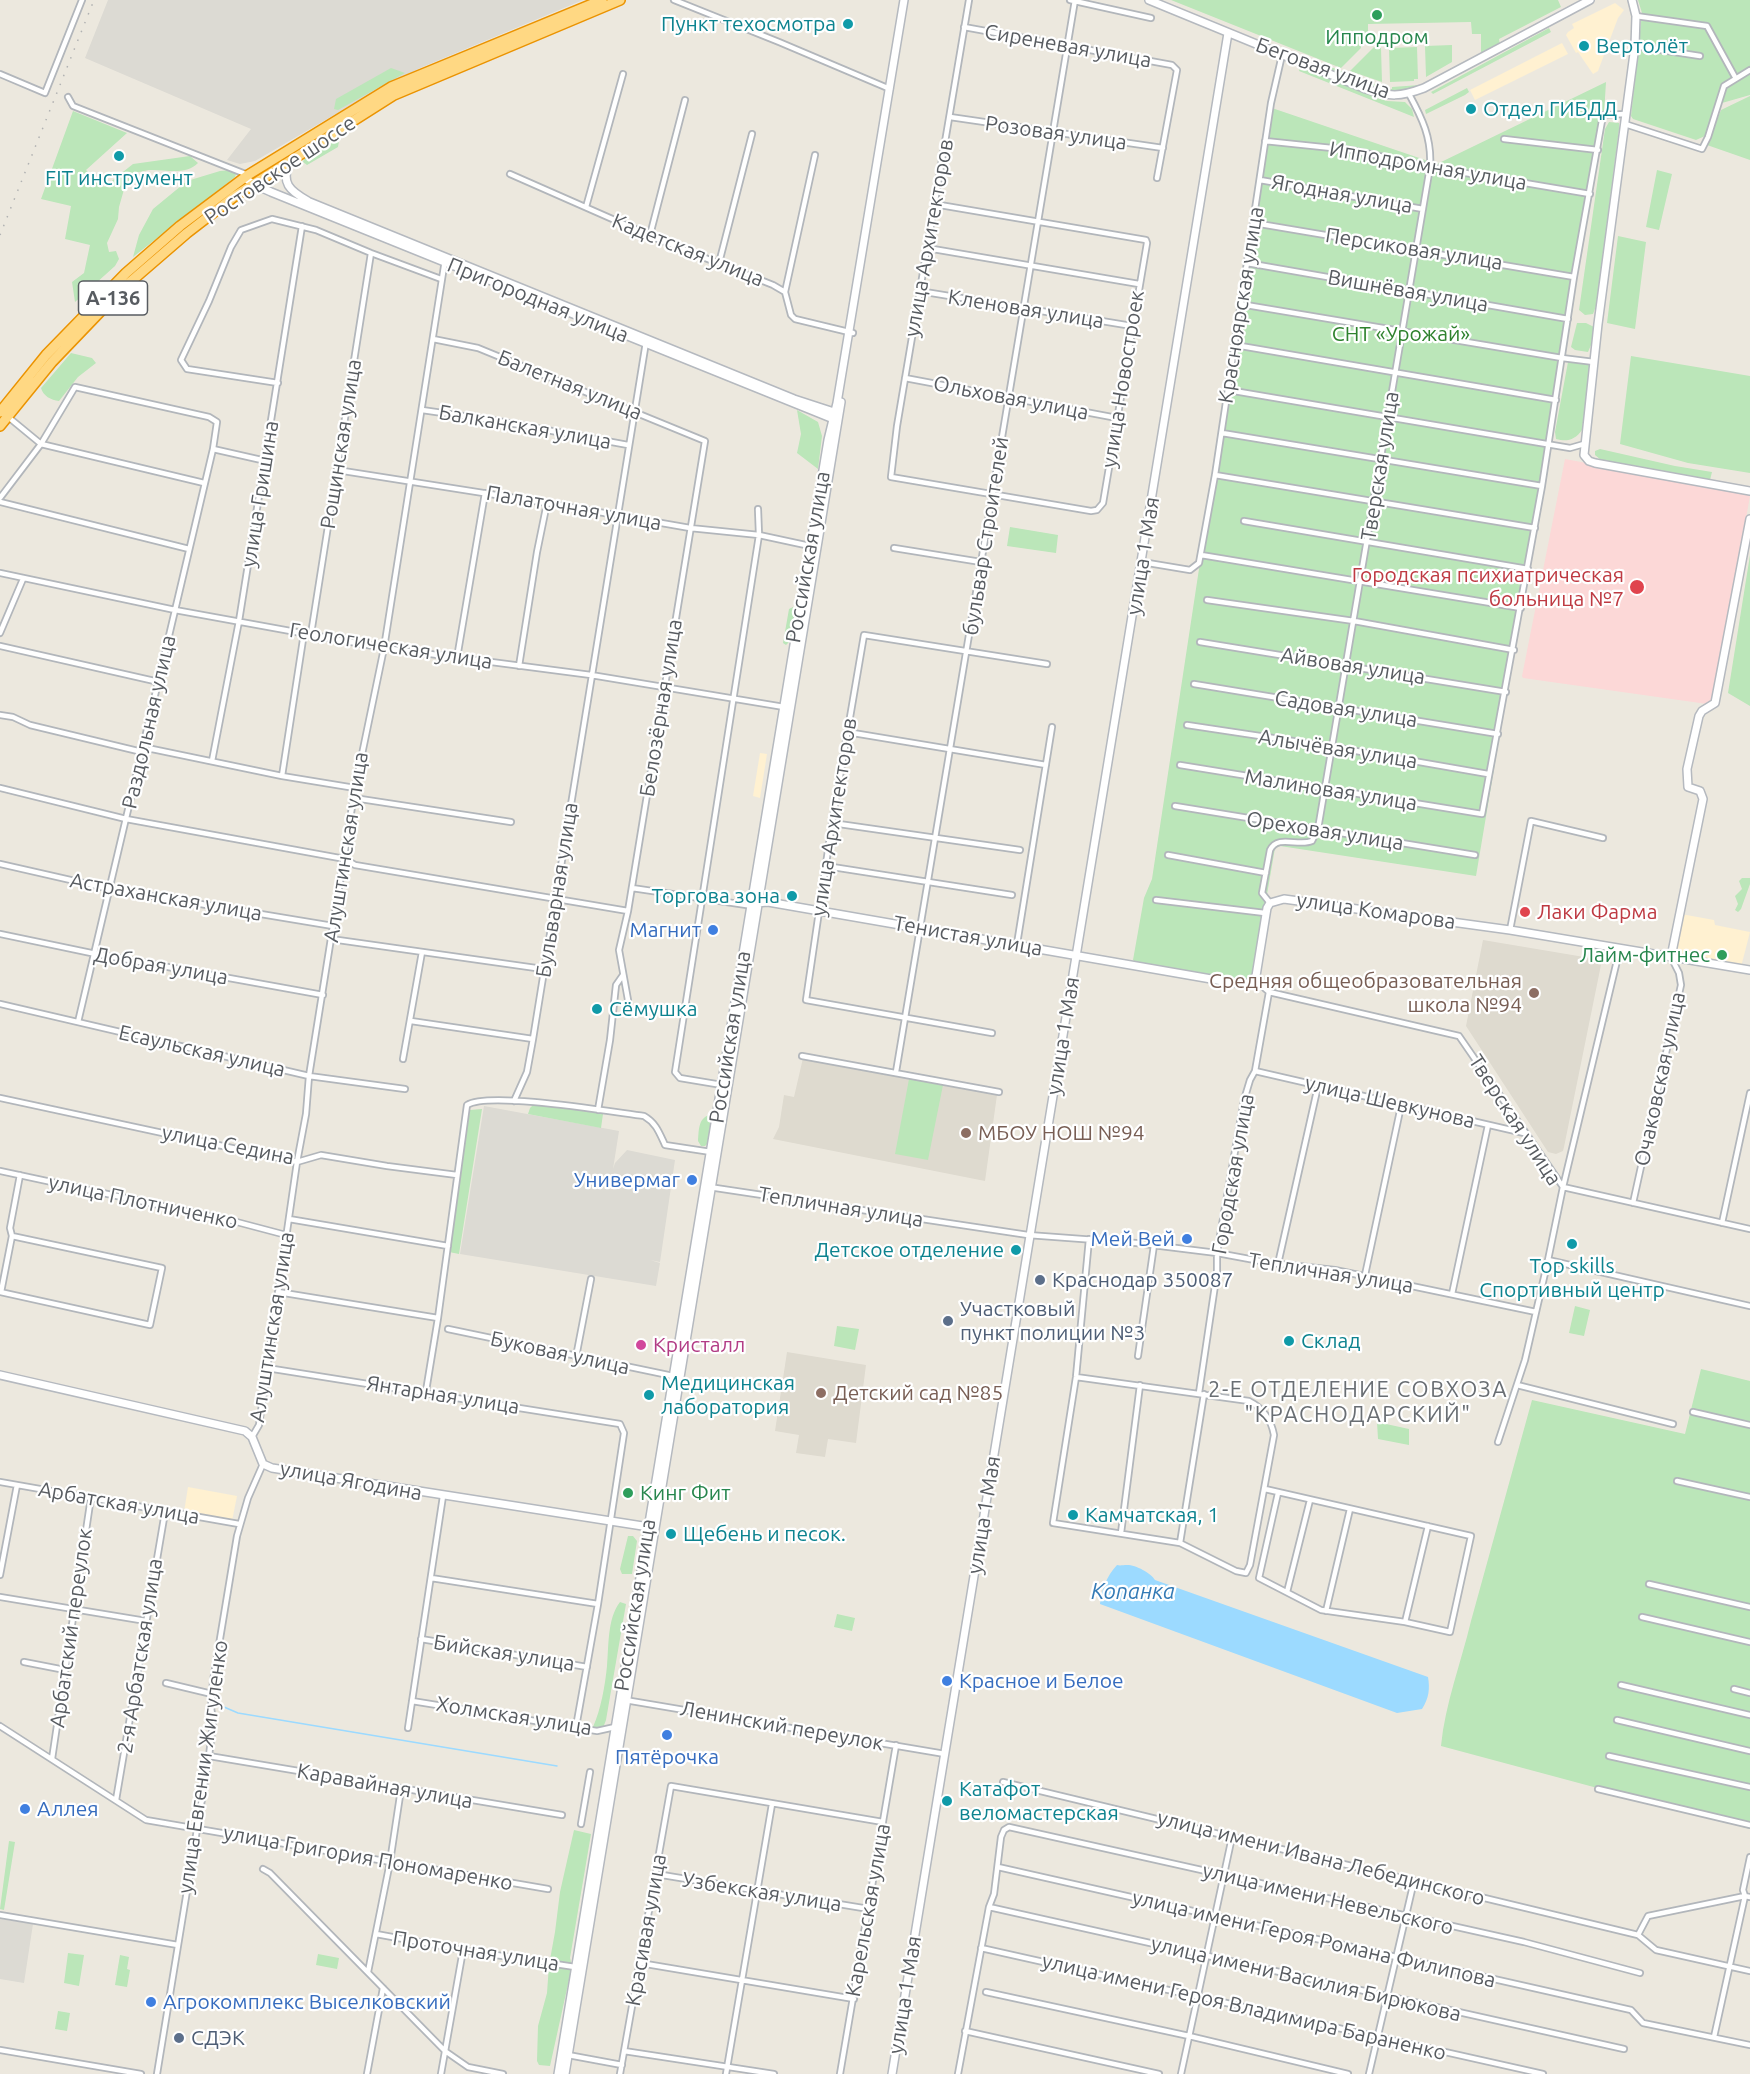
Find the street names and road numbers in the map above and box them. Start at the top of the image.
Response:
street label: Сиреневая улица [983,19,1153,73]
street label: Беговая улица [1252,32,1394,104]
street label: Ростовское шоссе [200,110,360,230]
street label: Розовая улица [984,111,1128,155]
street label: Ипподромная улица [1327,136,1529,196]
street label: улица Архитекторов [899,137,959,339]
street label: Ягодная улица [1270,169,1414,219]
street label: Красноярская улица [1213,205,1269,405]
street label: Кадетская улица [608,208,768,292]
street label: Персиковая улица [1324,223,1504,275]
street label: Пригородная улица [444,252,632,348]
street label: Вишнёвая улица [1326,264,1490,318]
road number: А-136 [78,281,148,315]
street label: Кленовая улица [946,284,1106,334]
street label: улица Новостроек [1097,288,1149,470]
street label: Балетная улица [494,345,646,425]
street label: Рощинская улица [315,357,367,531]
street label: Ольховая улица [931,371,1091,425]
street label: Тверская улица [1356,389,1404,543]
street label: Балканская улица [437,399,613,455]
street label: улица Гришина [236,419,284,569]
street label: бульвар Строителей [958,435,1014,637]
street label: Российская улица [780,469,836,645]
street label: Палаточная улица [484,480,664,536]
street label: улица 1 Мая [1121,495,1165,617]
street label: Белозёрная улица [635,617,687,799]
street label: Геологическая улица [288,618,494,674]
street label: Раздольная улица [117,633,181,811]
street label: Айвовая улица [1279,642,1427,690]
street label: Садовая улица [1273,685,1419,733]
street label: улица Архитекторов [806,716,862,918]
street label: Алычёвая улица [1257,724,1419,774]
street label: Алуштинская улица [318,750,374,944]
street label: Малиновая улица [1243,764,1419,816]
street label: Бульварная улица [531,801,583,979]
street label: Ореховая улица [1245,806,1405,856]
street label: Астраханская улица [68,868,264,926]
street label: улица Комарова [1295,887,1457,935]
street label: Тенистая улица [892,911,1044,961]
street label: Добрая улица [92,942,230,990]
street label: Российская улица [704,949,756,1125]
street label: улица 1 Мая [1041,975,1085,1097]
street label: Очаковская улица [1629,990,1691,1168]
street label: Есаульская улица [116,1020,288,1082]
street label: Тверская улица [1463,1050,1567,1190]
street label: улица Шевкунова [1302,1070,1478,1134]
street label: Городская улица [1206,1092,1260,1256]
street label: улица Седина [160,1120,296,1170]
street label: улица Плотниченко [46,1170,240,1234]
street label: Тепличная улица [757,1182,925,1232]
street label: Алуштинская улица [244,1230,300,1424]
street label: Тепличная улица [1247,1248,1415,1298]
street label: Буковая улица [488,1326,632,1380]
street label: Янтарная улица [365,1370,521,1420]
street label: улица 1 Мая [962,1454,1006,1576]
street label: улица Ягодина [278,1456,424,1506]
street label: Арбатская улица [36,1476,202,1530]
street label: Российская улица [609,1517,661,1693]
street label: Арбатский переулок [45,1527,97,1729]
street label: 2-я Арбатская улица [112,1557,168,1755]
street label: Бийская улица [432,1629,576,1677]
street label: улица Евгении Жигуленко [173,1639,233,1895]
street label: Холмская улица [434,1691,594,1741]
street label: Ленинский переулок [678,1696,886,1756]
street label: Каравайная улица [295,1758,475,1814]
street label: улица имени Ивана Лебединского [1155,1805,1487,1911]
street label: улица Григория Пономаренко [221,1820,515,1896]
street label: Карельская улица [840,1821,896,1999]
street label: Красивая улица [620,1852,672,2008]
street label: улица имени Невельского [1200,1858,1456,1940]
street label: Узбекская улица [680,1867,844,1917]
street label: улица имени Героя Романа Филипова [1130,1885,1498,1993]
street label: Проточная улица [391,1925,561,1977]
street label: улица имени Василия Бирюкова [1148,1931,1464,2027]
street label: улица 1 Мая [883,1934,927,2056]
street label: улица имени Героя Владимира Бараненко [1039,1948,1449,2066]

